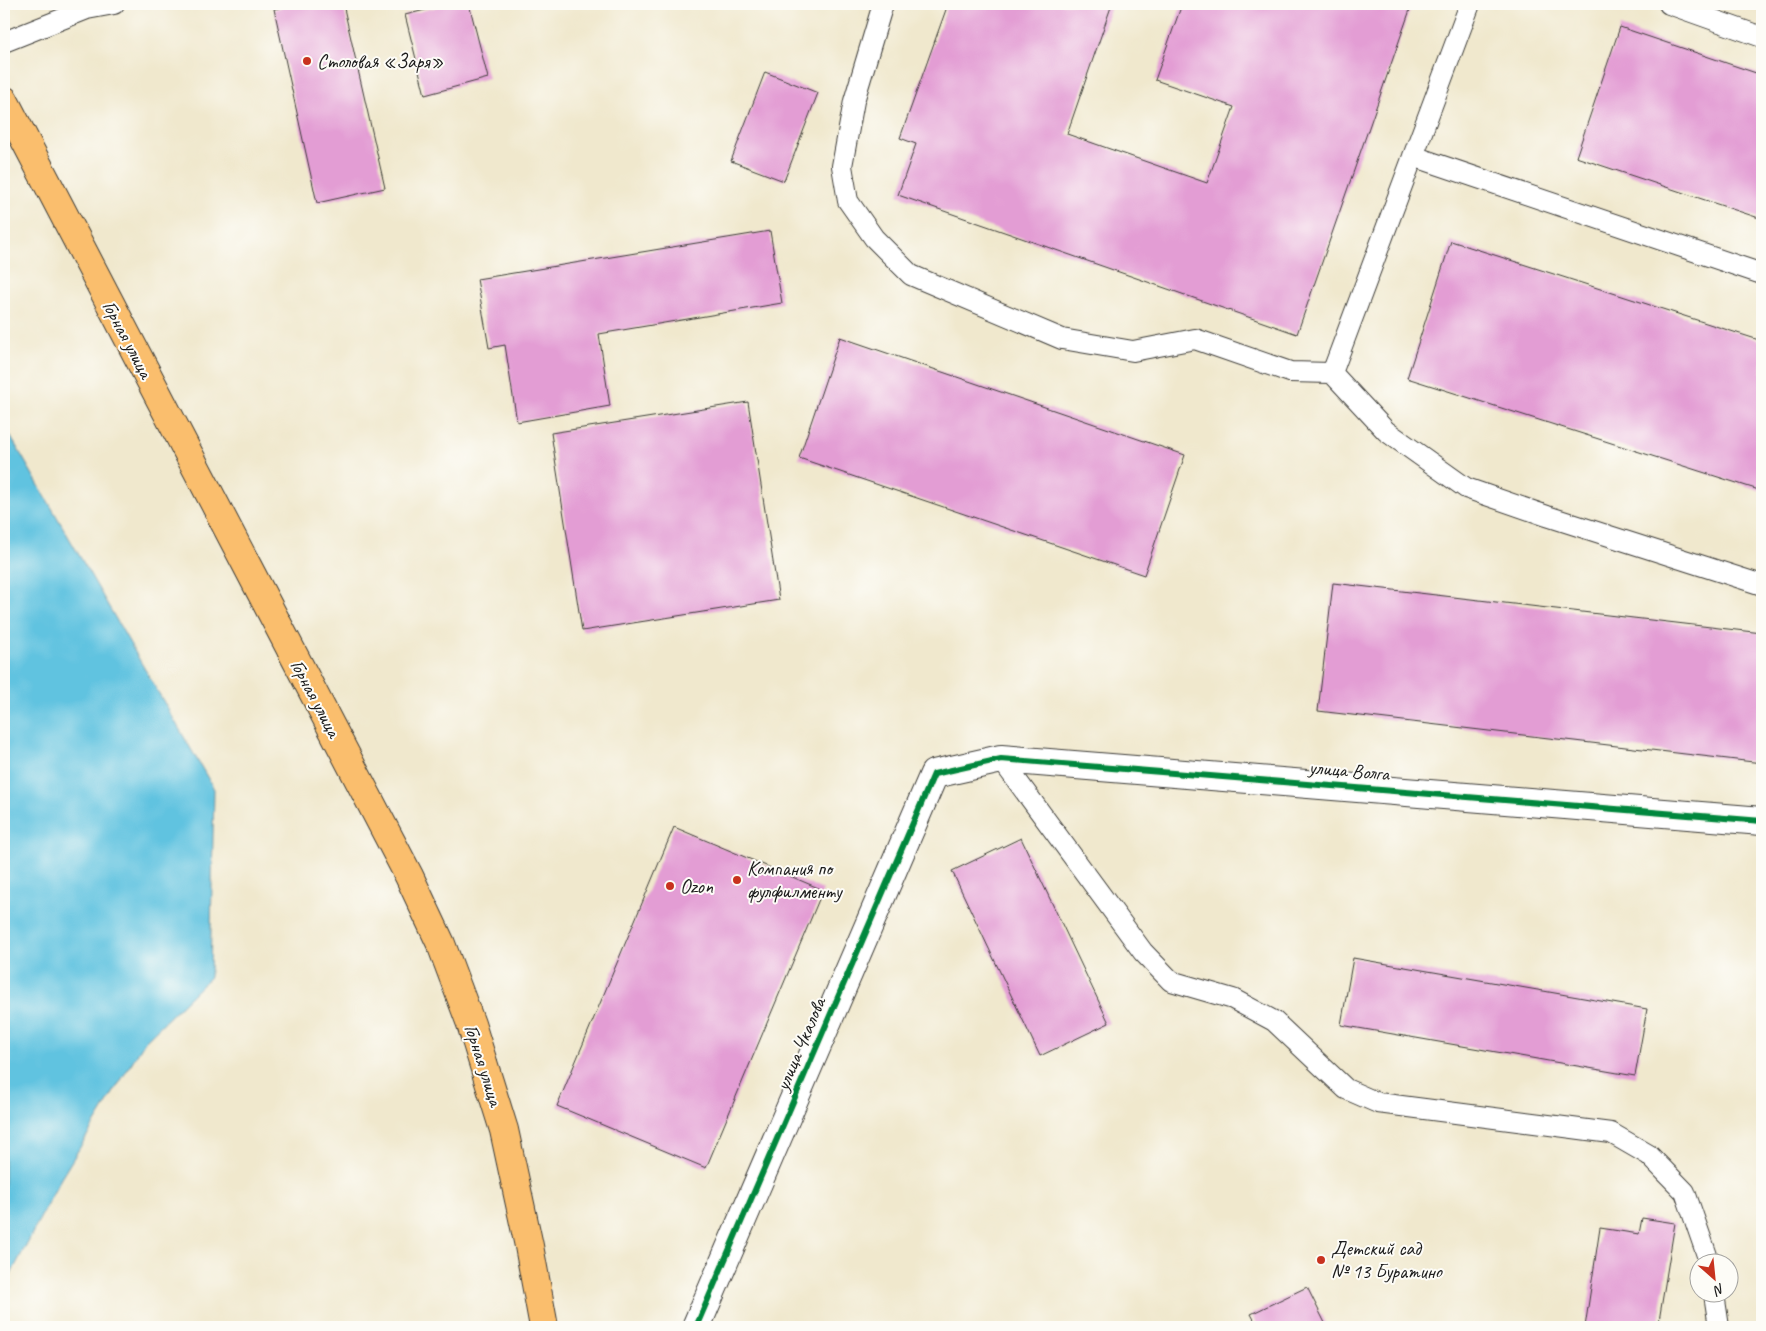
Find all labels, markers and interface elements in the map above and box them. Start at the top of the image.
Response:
place label: Столовая «Заря» [317,49,444,74]
marker: Столовая «Заря» [301,55,313,67]
street label: Горная улица [97,296,159,384]
street label: Горная улица [285,655,347,743]
street label: улица Волга [1307,754,1392,787]
place label: Компания по фулфилменту [747,856,844,904]
place label: Ozon [680,874,714,899]
marker: Компания по фулфилменту [731,874,743,886]
marker: Ozon [664,880,676,892]
street label: улица Чкалова [769,992,832,1095]
street label: Горная улица [459,1021,509,1111]
place label: Детский сад № 13 Буратино [1331,1236,1443,1284]
marker: Детский сад № 13 Буратино [1315,1254,1327,1266]
north arrow [1688,1254,1738,1304]
text: N [1710,1280,1727,1300]

